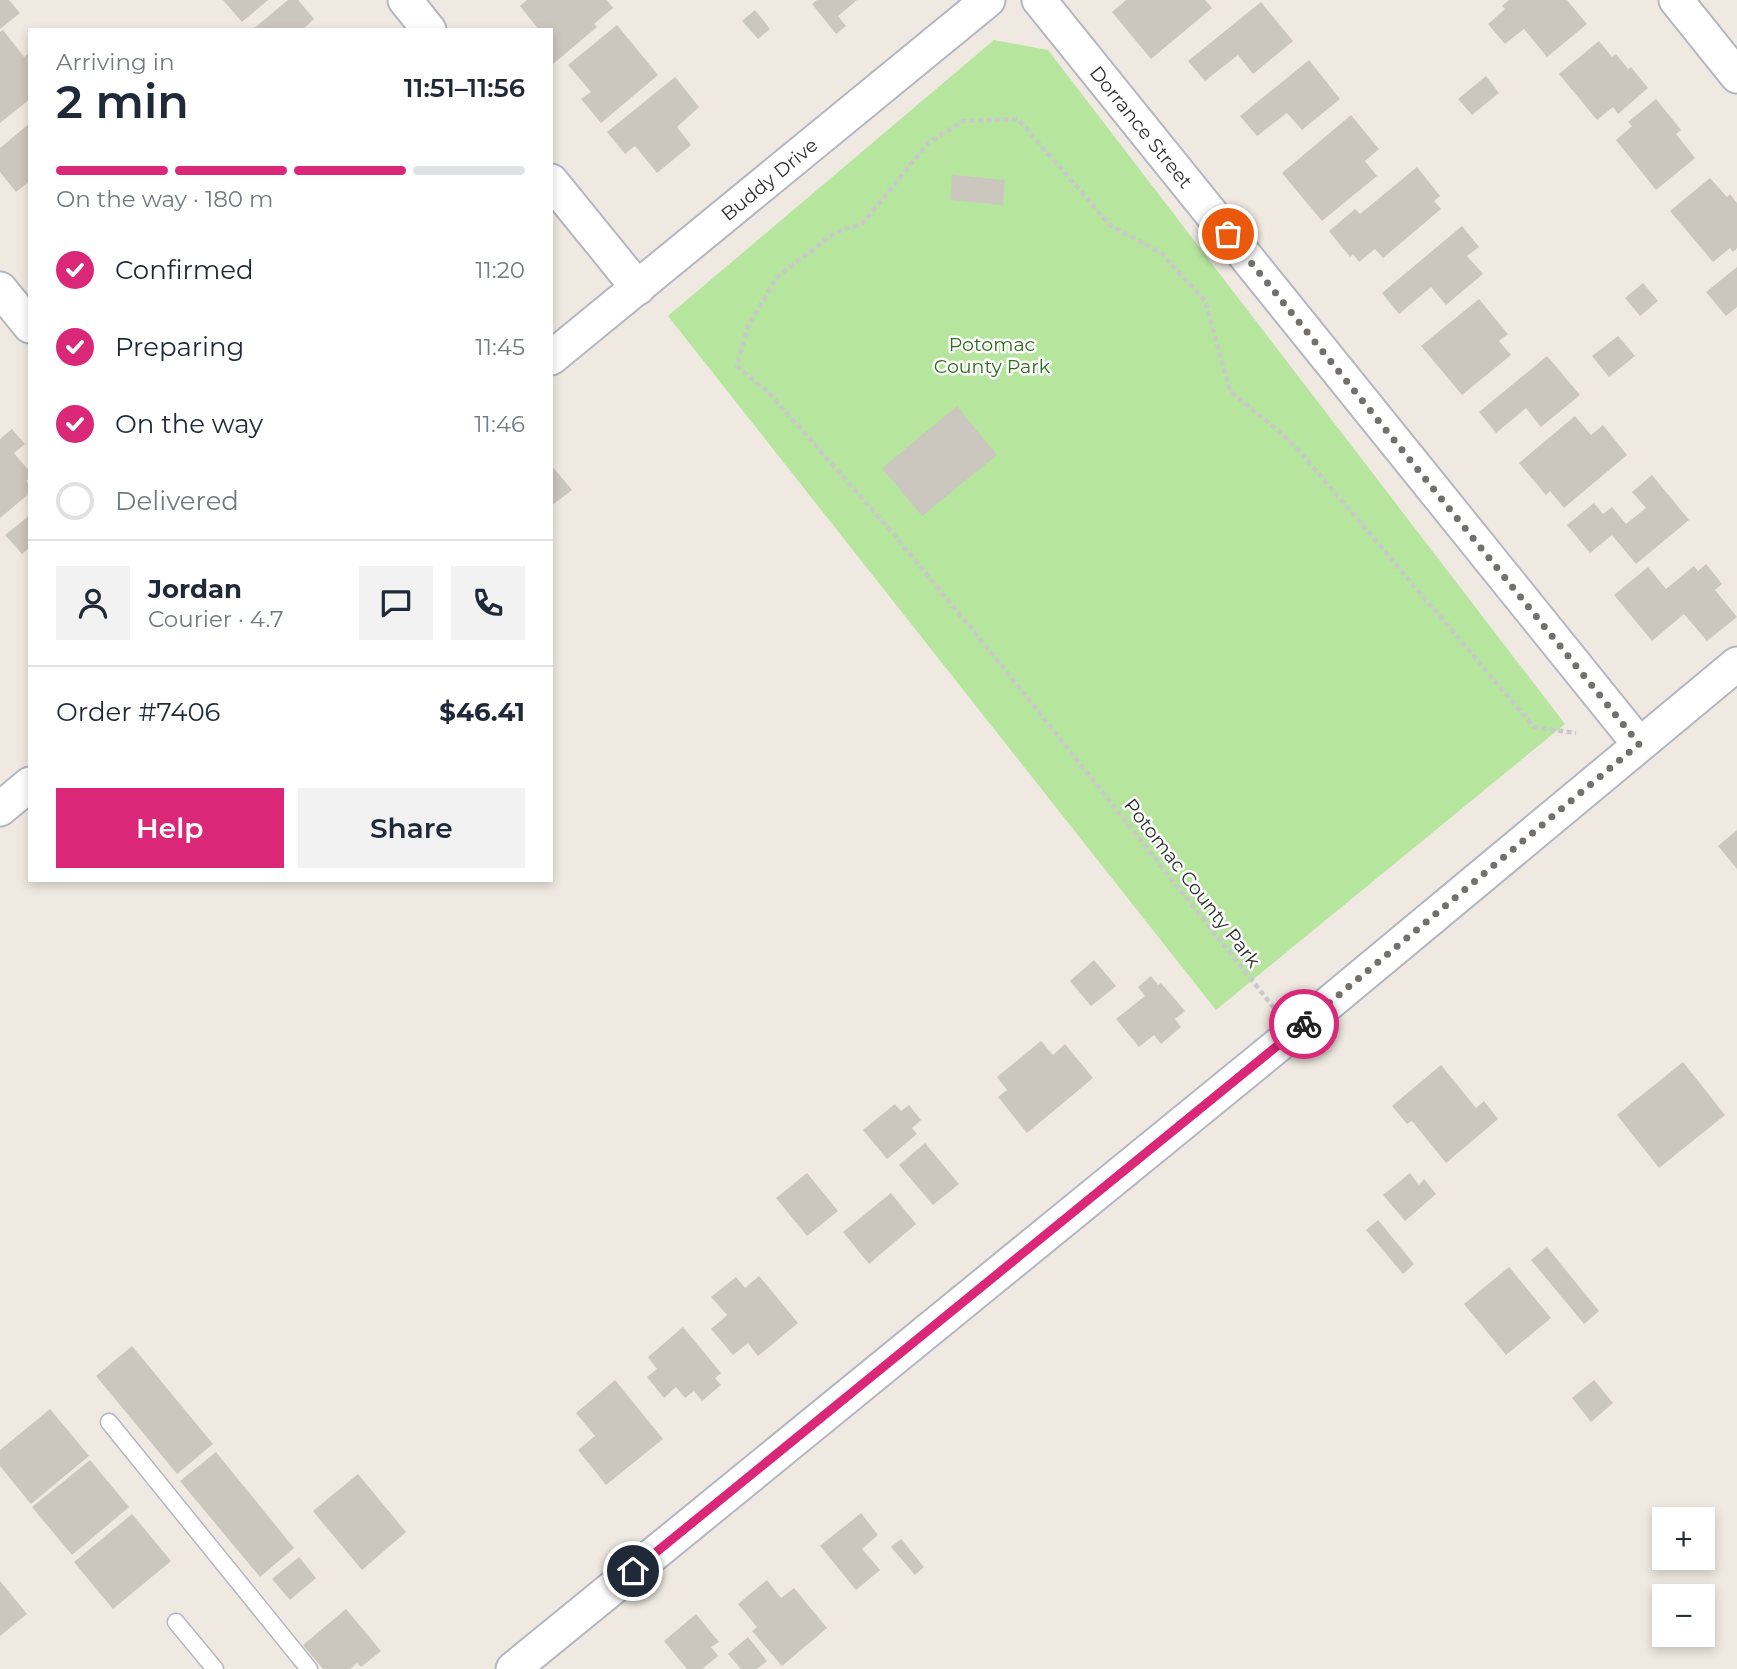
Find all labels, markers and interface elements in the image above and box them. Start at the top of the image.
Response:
text: Arriving in [56,48,175,76]
street label: Dorrance Street [1085,61,1198,193]
text: 11:51–11:56 [404,72,525,104]
text: 2 min [56,73,189,130]
street label: Buddy Drive [716,133,822,226]
text: On the way · 180 m [56,185,274,213]
pin [1198,204,1258,264]
icon: bag [1209,215,1247,253]
icon: check [56,251,94,289]
text: Confirmed [115,254,254,286]
text: 11:20 [475,256,525,284]
icon: check [56,328,94,366]
text: Preparing [115,331,244,363]
text: 11:45 [475,333,525,361]
park label: Potomac County Park [934,333,1051,378]
icon: check [56,405,94,443]
text: On the way [115,408,263,440]
text: 11:46 [474,410,525,438]
text: Delivered [115,485,239,517]
button: person [56,566,130,640]
button: chat [359,566,433,640]
button: phone [451,566,525,640]
text: Jordan [148,573,242,605]
text: Courier · 4.7 [148,605,284,633]
text: Order #7406 [56,696,220,728]
text: $46.41 [439,696,525,728]
button: Help [56,788,284,868]
button: Share [298,788,525,868]
street label: Potomac County Park [1119,794,1265,972]
courier [1269,989,1339,1059]
icon: bike [1285,1005,1323,1043]
map controls [1652,1507,1715,1647]
button: + [1652,1507,1715,1570]
pin [603,1541,663,1601]
icon: home [614,1552,652,1590]
button: − [1652,1584,1715,1647]

